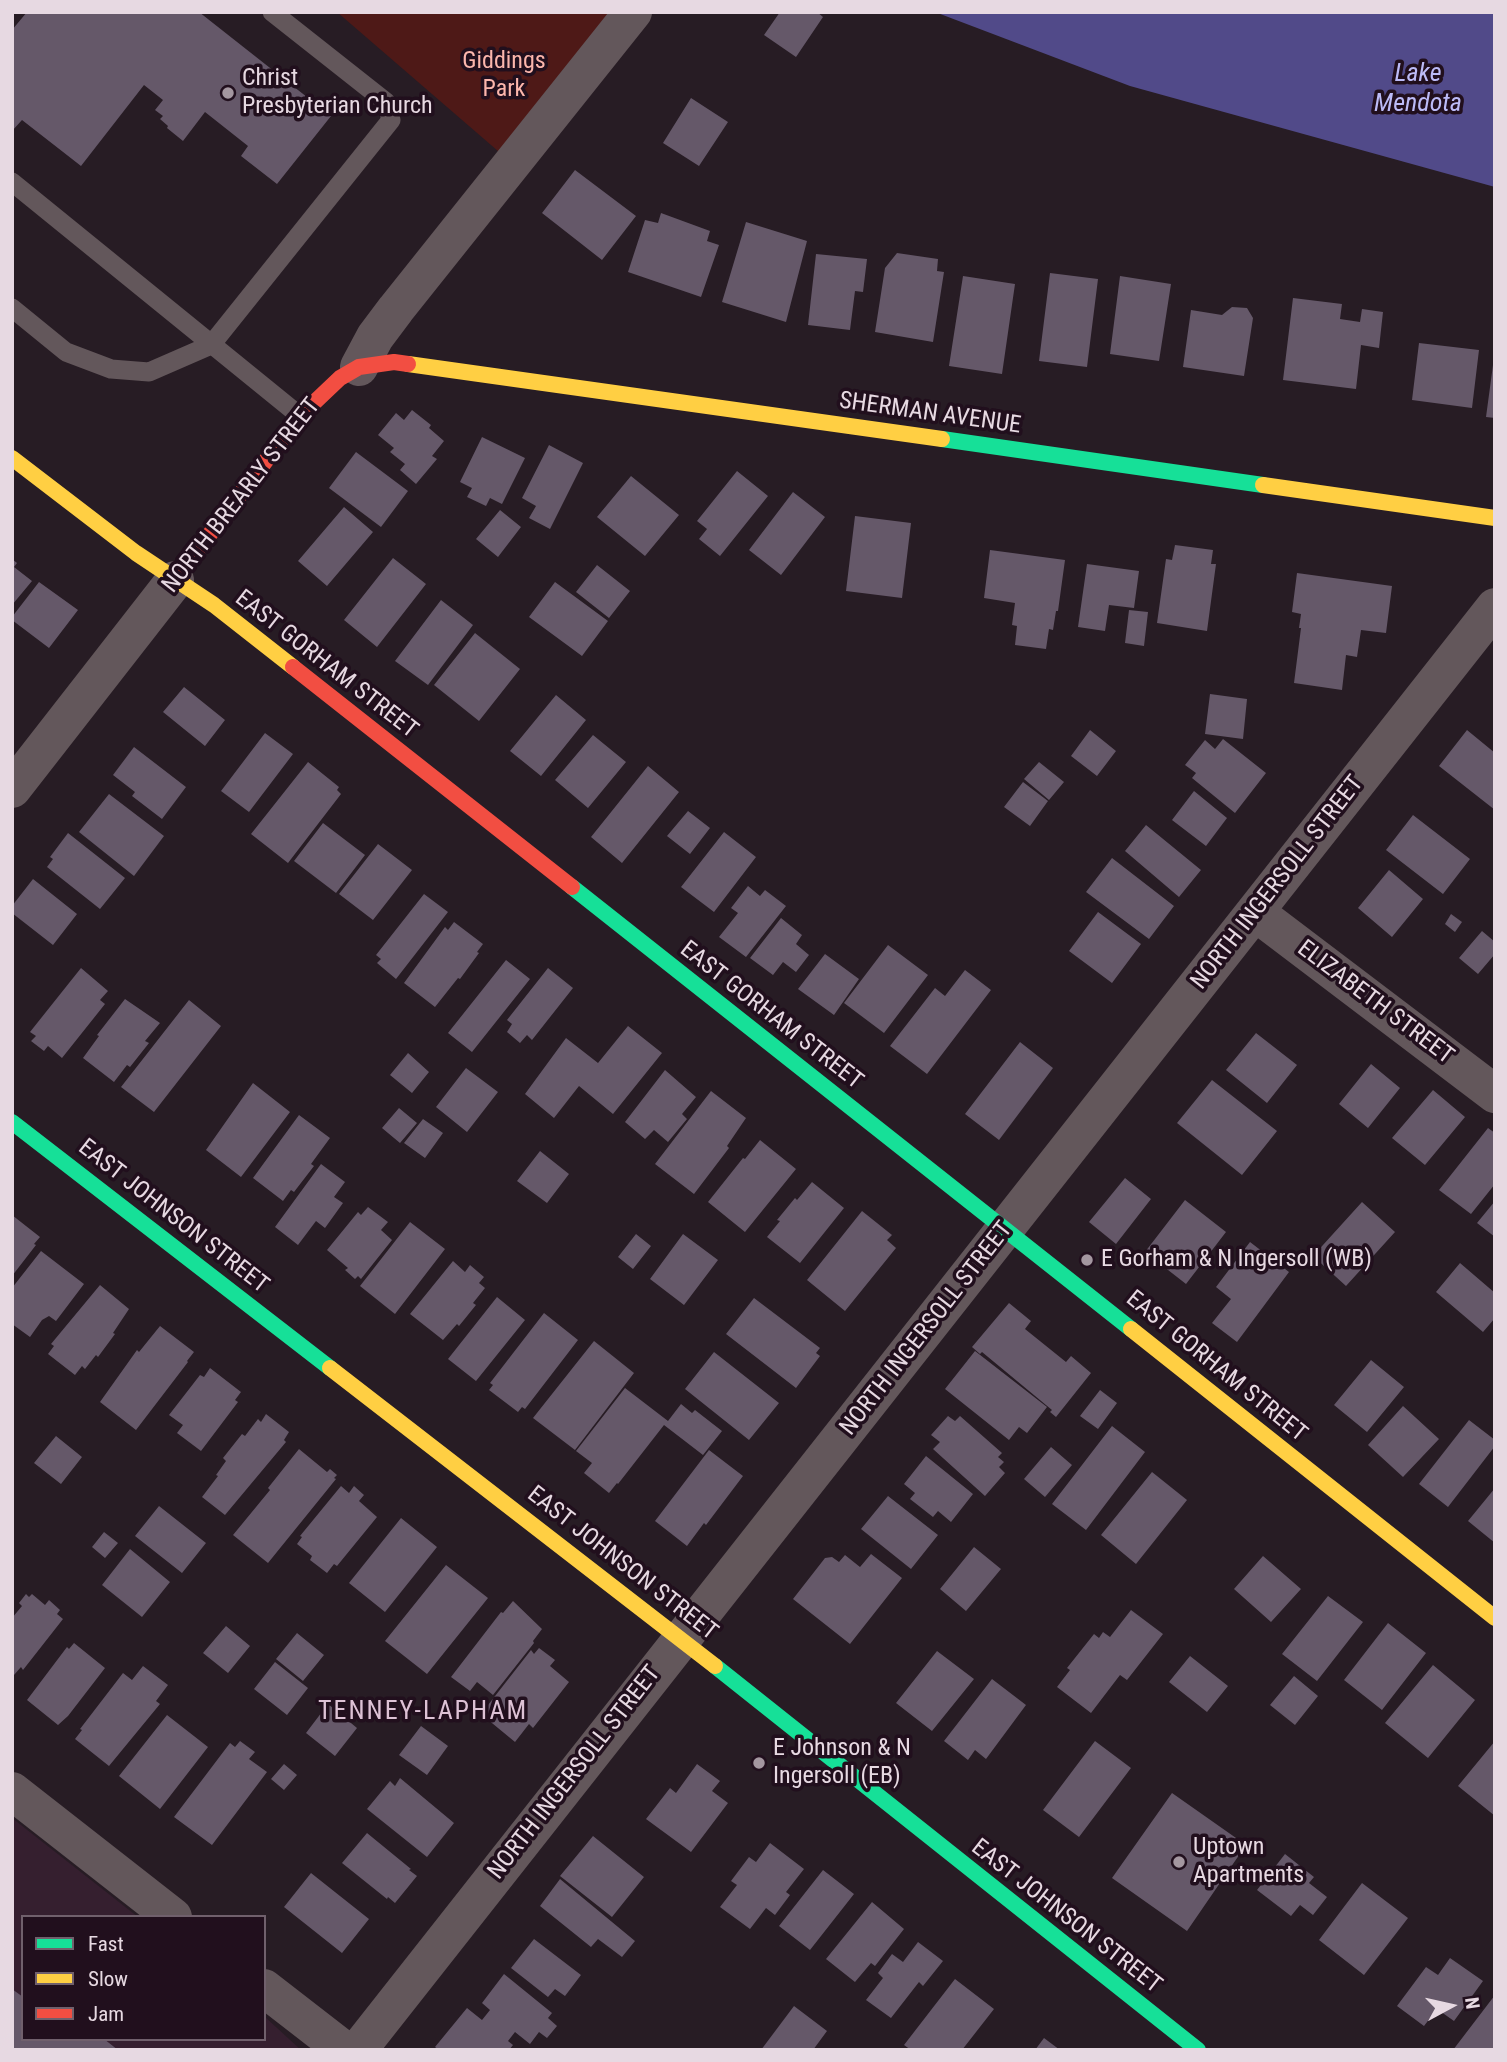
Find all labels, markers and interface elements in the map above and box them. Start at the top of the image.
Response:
park label: Giddings Park [462,48,546,104]
water label: Lake Mendota [1374,58,1462,119]
place label: Christ Presbyterian Church [242,65,433,121]
marker: Christ Presbyterian Church [220,85,236,101]
street label: SHERMAN AVENUE [837,387,1023,441]
street label: NORTH BREARLY STREET [157,393,327,599]
street label: EAST GORHAM STREET [229,585,423,745]
street label: NORTH INGERSOLL STREET [1186,770,1370,996]
street label: ELIZABETH STREET [1291,935,1459,1071]
street label: EAST GORHAM STREET [674,936,868,1096]
street label: EAST JOHNSON STREET [72,1134,274,1300]
street label: NORTH INGERSOLL STREET [835,1216,1019,1442]
place label: E Gorham & N Ingersoll (WB) [1101,1246,1372,1274]
marker: E Gorham & N Ingersoll (WB) [1079,1252,1095,1268]
street label: EAST GORHAM STREET [1120,1285,1312,1449]
street label: EAST JOHNSON STREET [521,1481,723,1647]
street label: NORTH INGERSOLL STREET [483,1660,667,1886]
district label: TENNEY-LAPHAM [320,1696,526,1728]
place label: E Johnson & N Ingersoll (EB) [773,1735,911,1791]
marker: E Johnson & N Ingersoll (EB) [751,1755,767,1771]
street label: EAST JOHNSON STREET [965,1834,1167,2000]
place label: Uptown Apartments [1193,1834,1304,1890]
marker: Uptown Apartments [1171,1854,1187,1870]
legend [21,1915,266,2041]
text: Fast [88,1932,124,1956]
text: Slow [88,1967,128,1991]
north arrow [1416,1971,1486,2041]
text: N [1460,1996,1484,2010]
text: Jam [88,2002,124,2026]

